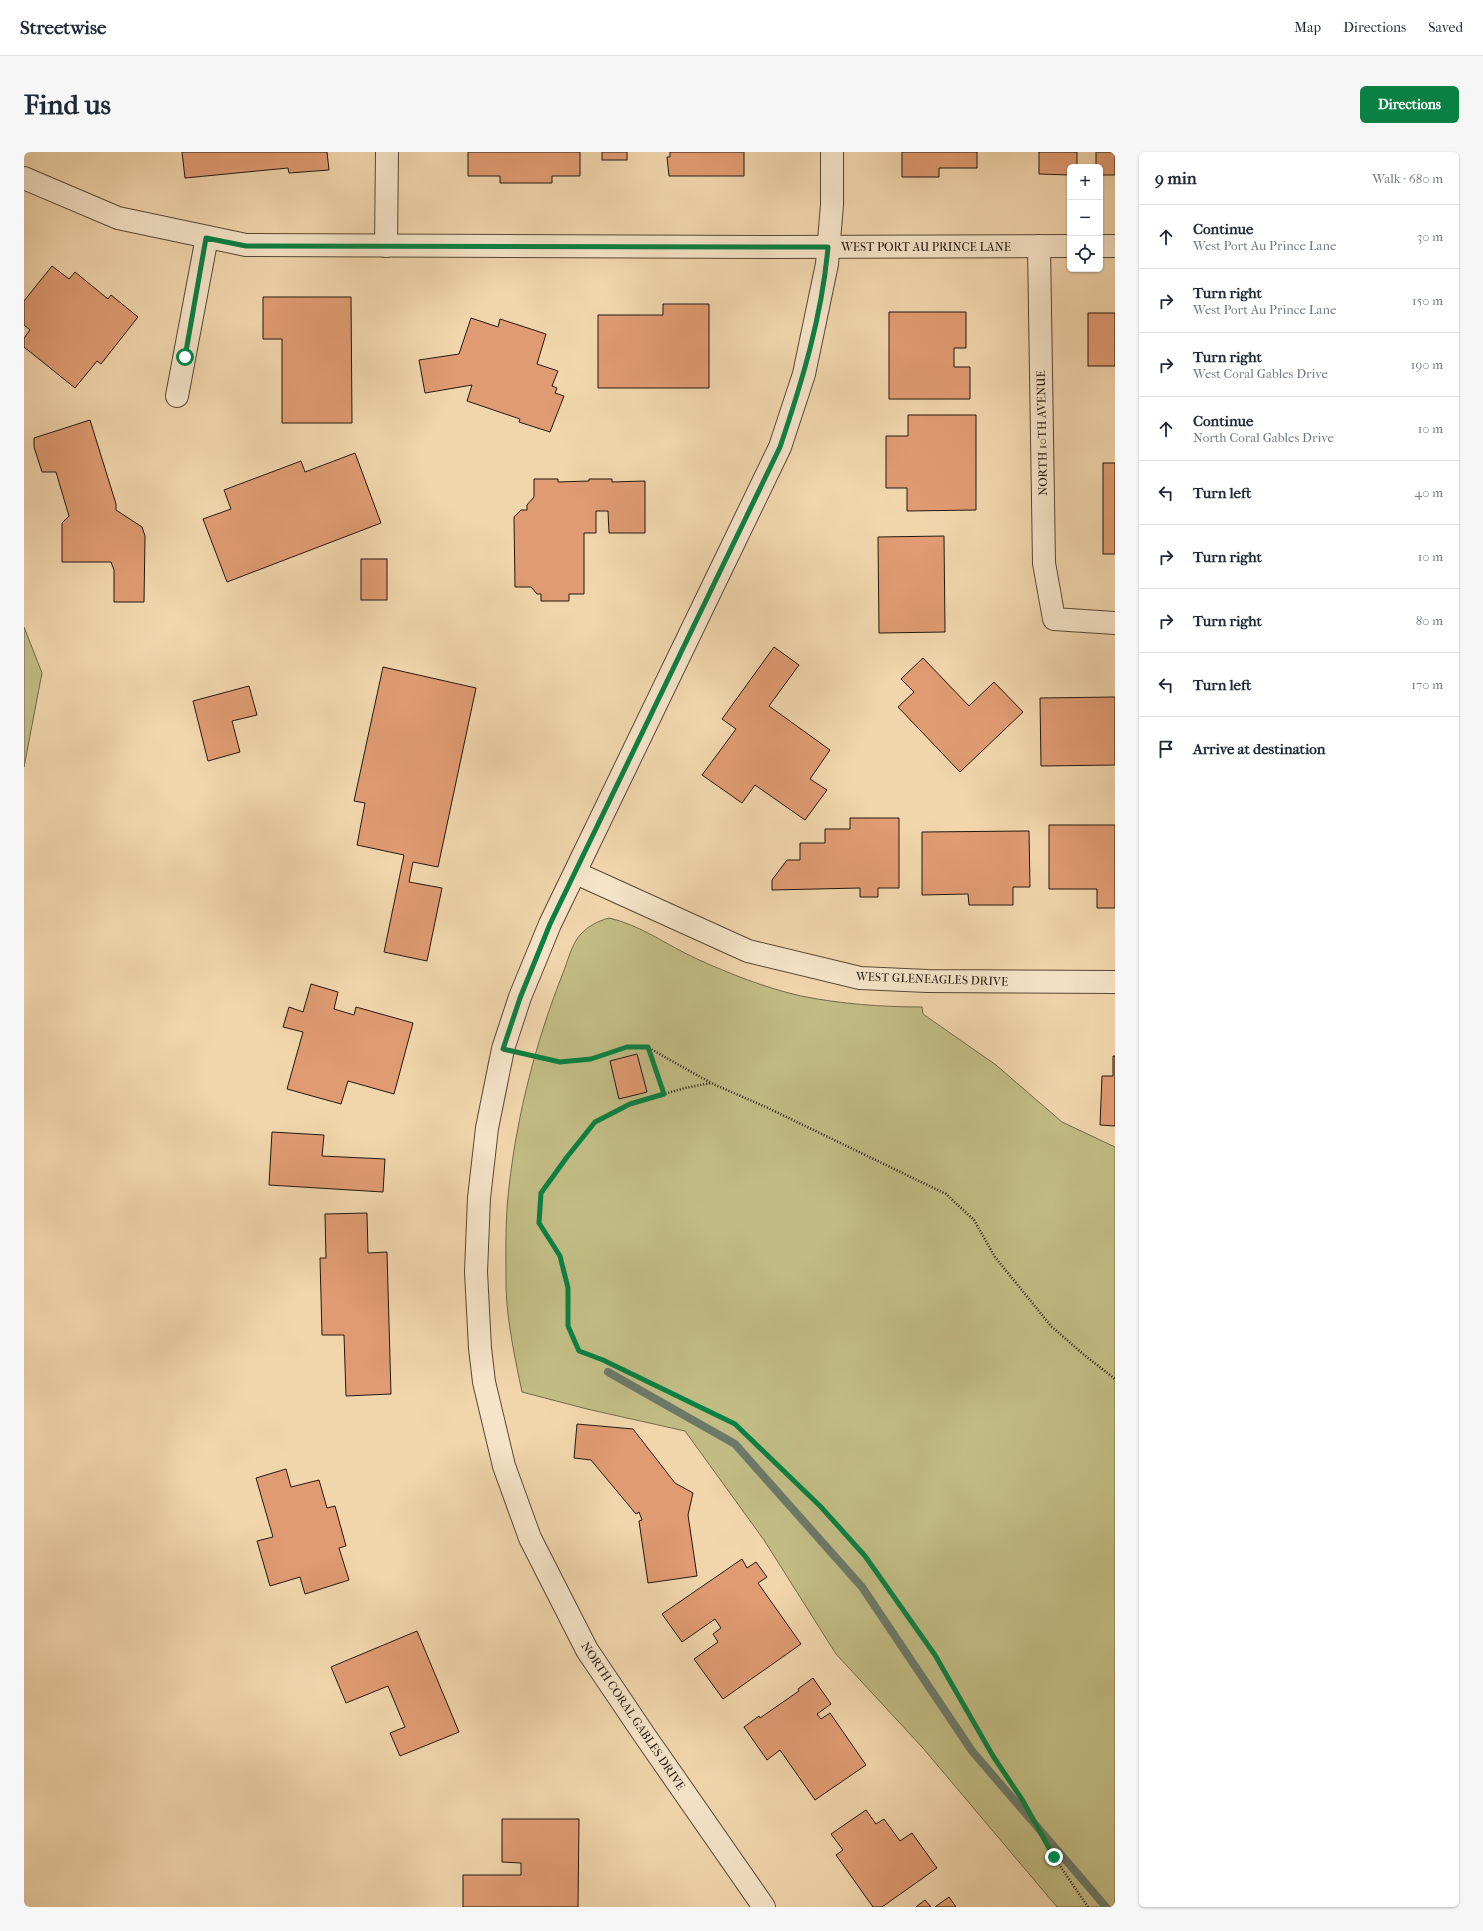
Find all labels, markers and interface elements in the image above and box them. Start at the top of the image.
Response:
text: Streetwise [20,17,106,39]
text: Map [1294,19,1321,36]
text: Directions [1343,19,1406,36]
text: Saved [1428,19,1463,36]
button: Directions [1360,86,1459,123]
text: Find us [24,88,111,121]
map controls [1067,164,1103,272]
button: + [1067,164,1103,200]
text: 9 min [1155,168,1197,188]
text: Walk · 680 m [1372,171,1443,186]
button: − [1067,200,1103,236]
text: Continue [1193,220,1253,238]
icon: ahead [1155,226,1177,248]
text: 30 m [1417,229,1443,244]
button: locate [1067,236,1103,272]
text: West Port Au Prince Lane [1193,238,1337,253]
street label: WEST PORT AU PRINCE LANE [840,240,1011,254]
text: Turn right [1193,284,1262,302]
icon: right [1155,290,1177,312]
text: 150 m [1412,293,1443,308]
text: West Port Au Prince Lane [1193,302,1337,317]
route start [176,348,194,366]
text: Turn right [1193,348,1262,366]
icon: right [1155,354,1177,376]
text: 190 m [1411,357,1443,372]
text: West Coral Gables Drive [1193,366,1328,381]
street label: NORTH 10TH AVENUE [1034,370,1050,496]
text: Continue [1193,412,1253,430]
icon: ahead [1155,418,1177,440]
text: 10 m [1418,421,1443,436]
text: North Coral Gables Drive [1193,430,1334,445]
icon: left [1155,482,1177,504]
text: Turn left [1193,484,1251,502]
text: 40 m [1415,485,1443,500]
icon: right [1155,546,1177,568]
text: Turn right [1193,548,1262,566]
text: 10 m [1418,549,1443,564]
icon: right [1155,610,1177,632]
text: Turn right [1193,612,1262,630]
text: 80 m [1416,613,1443,628]
icon: left [1155,674,1177,696]
text: Turn left [1193,676,1251,694]
text: 170 m [1411,677,1443,692]
icon: arrive [1155,738,1177,760]
text: Arrive at destination [1193,740,1325,758]
street label: WEST GLENEAGLES DRIVE [855,969,1008,989]
street label: NORTH CORAL GABLES DRIVE [578,1639,688,1793]
route end [1045,1848,1063,1866]

